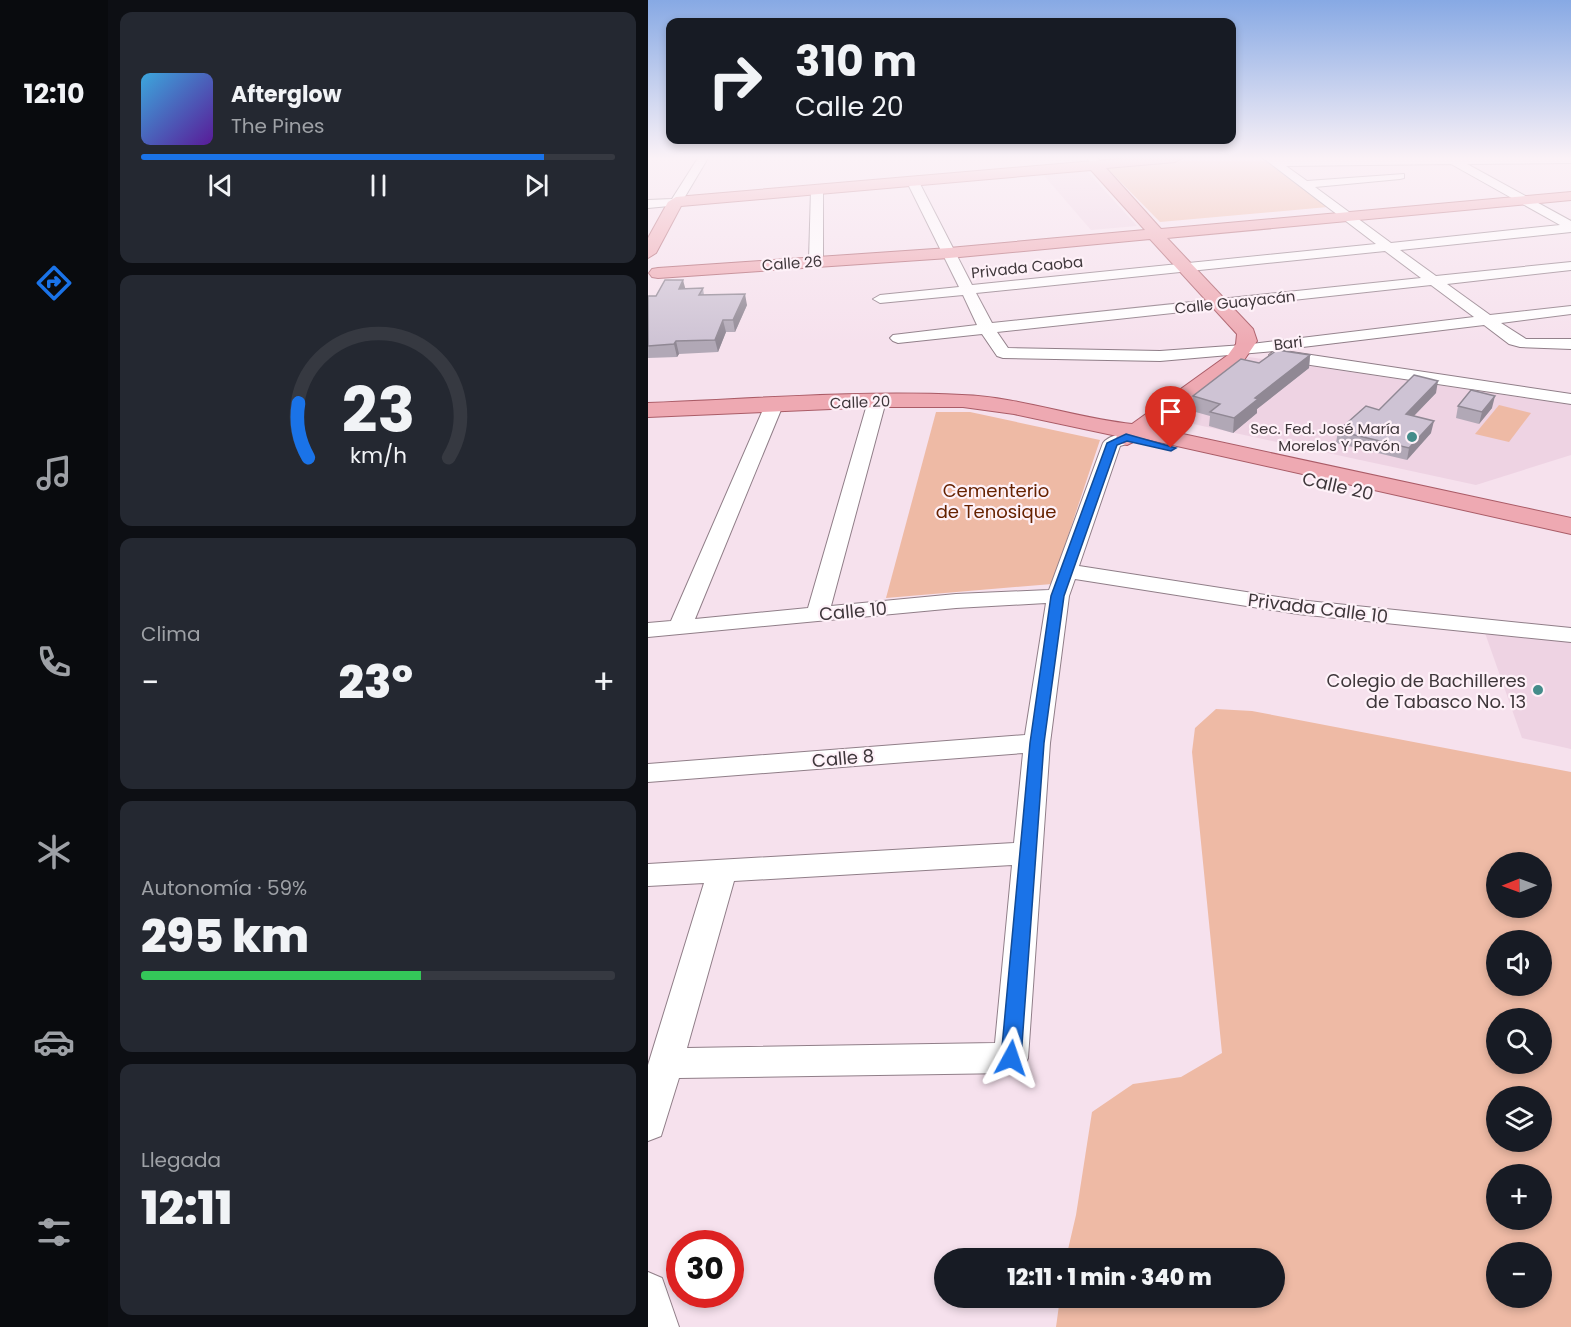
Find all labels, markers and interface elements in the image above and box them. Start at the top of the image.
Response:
text: 310 m [795,32,917,91]
icon: right [696,42,774,120]
text: 12:10 [24,75,85,112]
text: Afterglow [231,79,342,110]
text: Calle 20 [795,88,904,125]
text: The Pines [231,112,325,140]
icon: previous [204,169,237,202]
icon: pause [362,169,395,202]
icon: next [520,169,553,202]
street label: Calle 26 [761,250,823,276]
street label: Privada Caoba [970,251,1084,283]
icon: directions [33,262,75,304]
street label: Calle Guayacán [1174,285,1296,319]
street label: Bari [1273,331,1303,355]
text: 23 [341,366,415,454]
pin [1145,386,1196,448]
street label: Calle 20 [829,390,891,414]
icon: arrive [1154,395,1187,428]
place label: Sec. Fed. José María Morelos Y Pavón [1250,418,1400,456]
marker: Sec. Fed. José María Morelos Y Pavón [1405,430,1419,444]
text: km/h [349,440,407,471]
icon: music [33,452,75,494]
street label: Calle 20 [1300,466,1376,506]
park label: Cementerio de Tenosique [936,478,1056,524]
street label: Privada Calle 10 [1247,587,1389,629]
street label: Calle 10 [818,596,888,626]
text: Clima [141,620,200,648]
icon: phone [33,641,75,683]
text: 23° [338,651,413,714]
text: − [141,659,159,706]
text: + [592,659,615,706]
place label: Colegio de Bachilleres de Tabasco No. 13 [1327,668,1526,714]
marker: Colegio de Bachilleres de Tabasco No. 13 [1531,683,1545,697]
street label: Calle 8 [811,743,875,773]
icon: climate [33,831,75,873]
north arrow [1486,852,1552,918]
map controls [1486,852,1552,1308]
text: Autonomía · 59% [141,874,307,902]
text: 295 km [141,905,309,968]
button: sound [1486,930,1552,996]
button: search [1486,1008,1552,1074]
icon: car [33,1021,75,1063]
position arrow [979,1026,1043,1090]
button: layers [1486,1086,1552,1152]
text: Llegada [141,1146,221,1174]
button: + [1486,1164,1552,1230]
text: 12:11 [141,1177,232,1240]
icon: filters [33,1211,75,1253]
speed limit sign: 30 [666,1230,744,1308]
button: − [1486,1242,1552,1308]
text: 12:11 · 1 min · 340 m [1007,1262,1212,1293]

